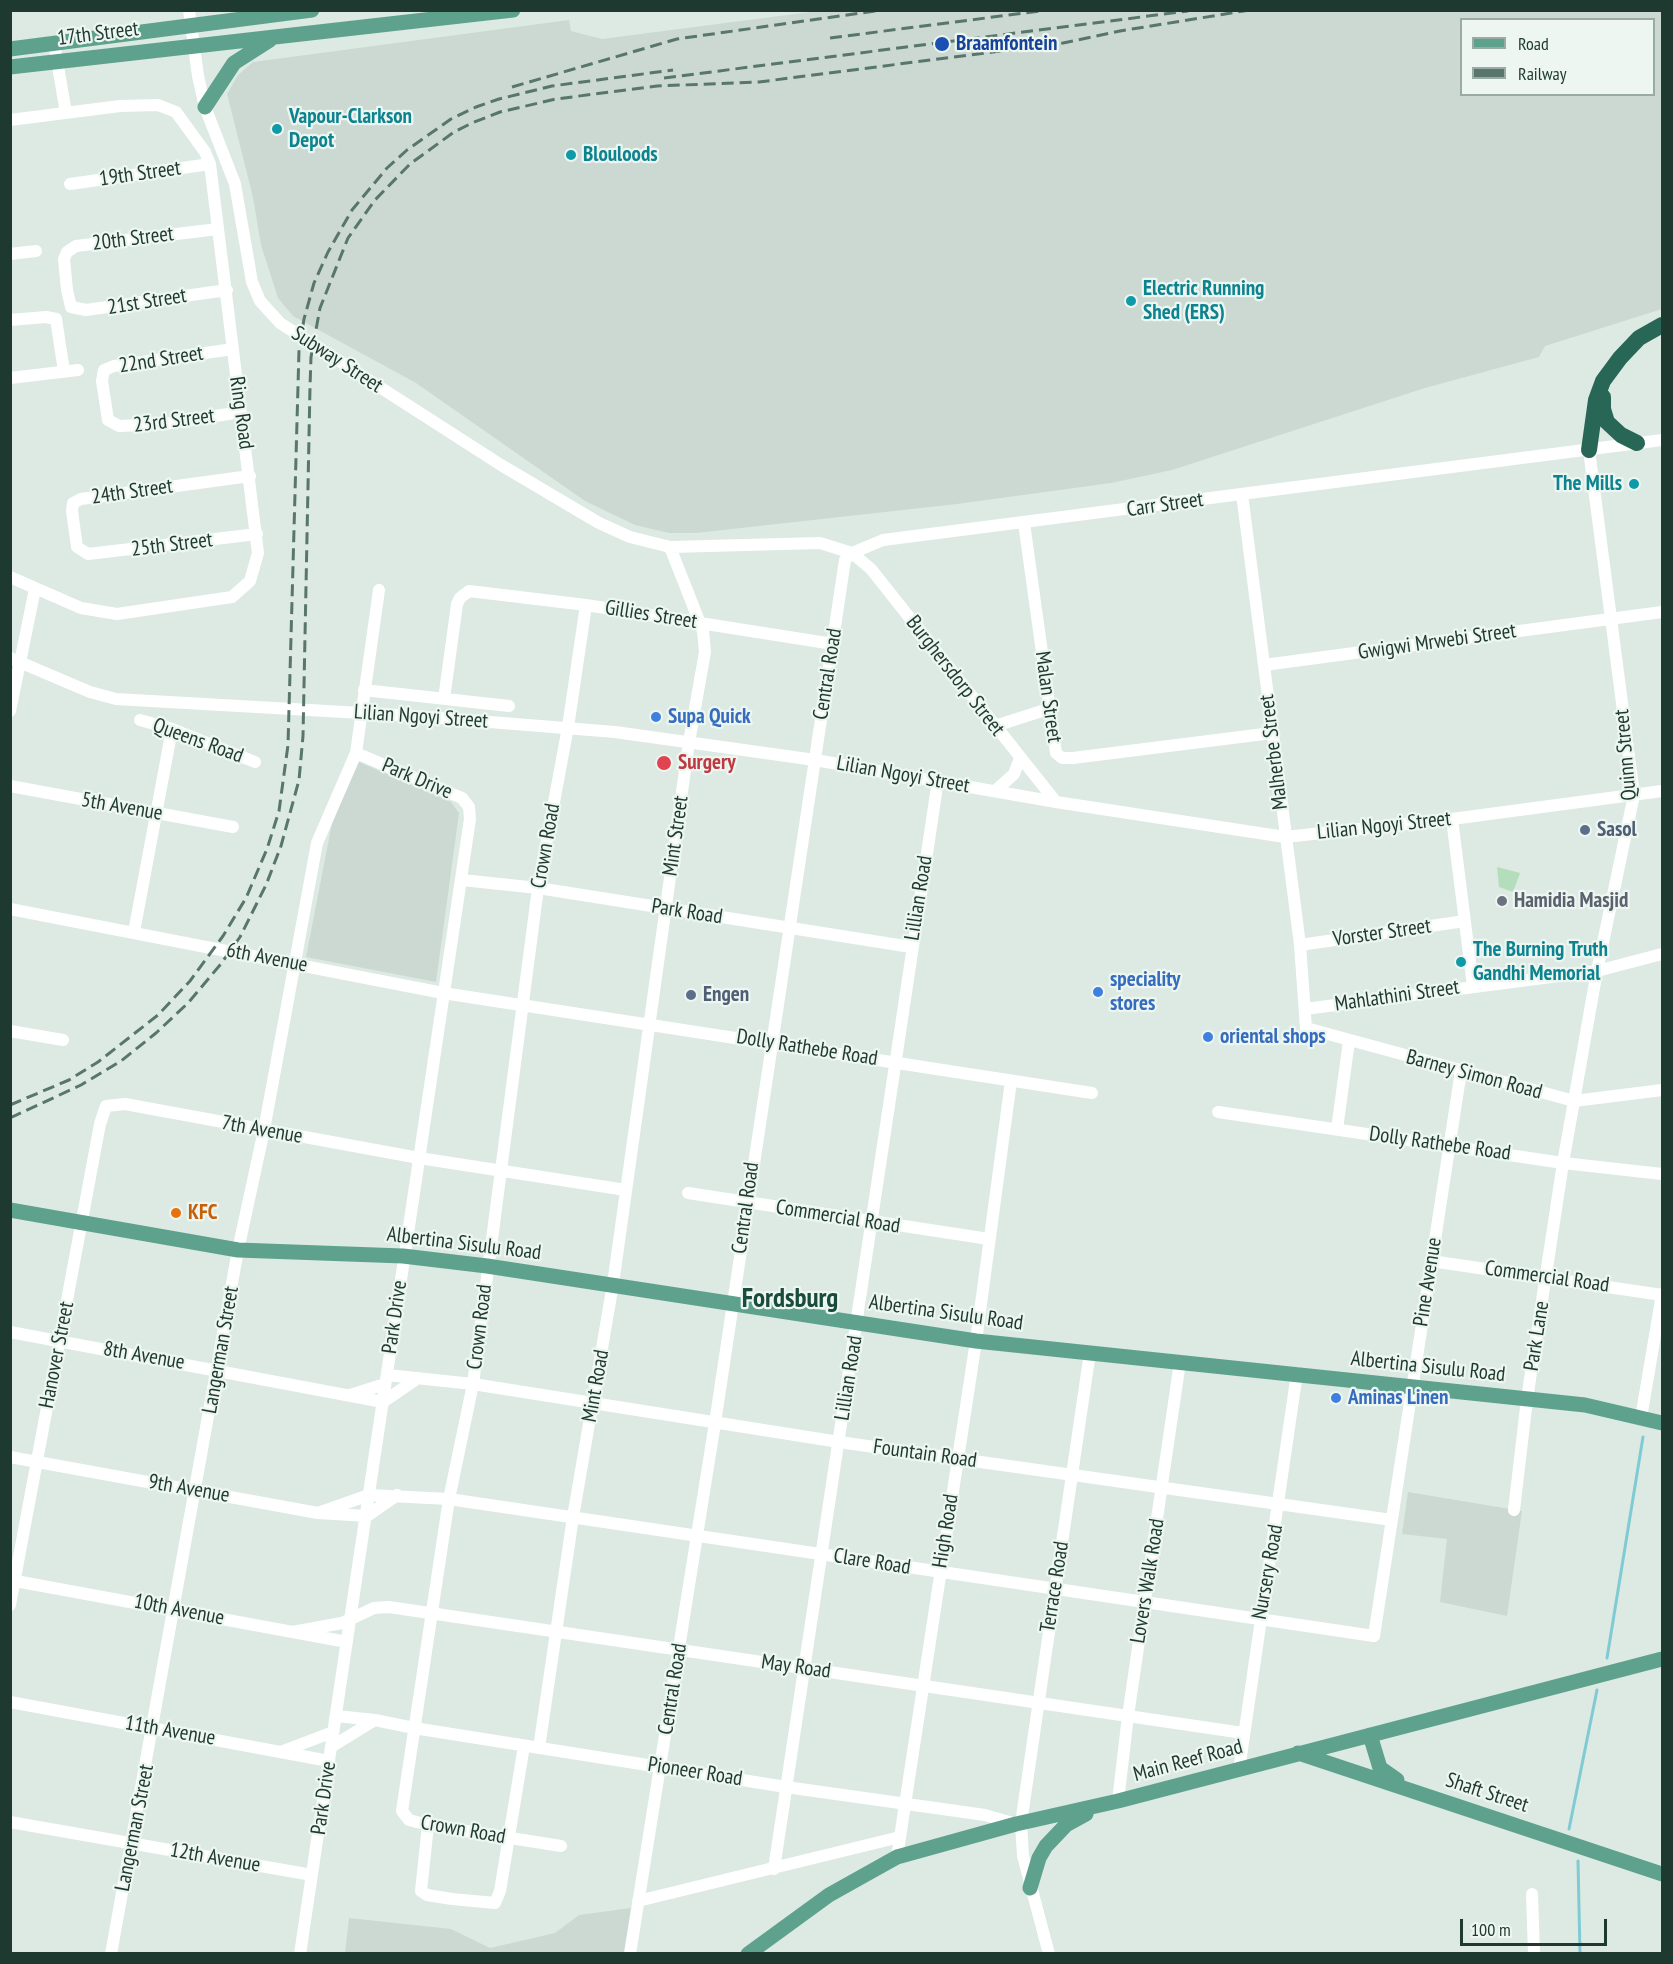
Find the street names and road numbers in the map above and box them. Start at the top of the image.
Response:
street label: 17th Street [56,17,140,51]
street label: 19th Street [98,156,182,192]
street label: 20th Street [91,222,175,256]
street label: 21st Street [106,283,188,321]
street label: Subway Street [287,321,387,399]
street label: 22nd Street [117,341,205,379]
street label: Ring Road [223,375,259,451]
street label: 23rd Street [132,404,216,438]
street label: 24th Street [90,474,174,510]
street label: Carr Street [1125,487,1205,523]
street label: 25th Street [130,528,214,562]
street label: Gillies Street [603,595,699,635]
street label: Burghersdorp Street [900,611,1010,741]
street label: Gwigwi Mrwebi Street [1356,618,1518,666]
street label: Central Road [808,627,848,721]
street label: Malan Street [1029,650,1067,744]
street label: Malherbe Street [1254,693,1294,811]
street label: Lilian Ngoyi Street [353,700,489,734]
street label: Quinn Street [1609,708,1643,802]
street label: Queens Road [149,713,247,769]
street label: Lilian Ngoyi Street [835,751,971,799]
street label: Park Drive [378,753,456,805]
street label: 5th Avenue [79,787,165,827]
street label: Mint Street [658,794,694,878]
street label: Crown Road [526,802,566,890]
street label: Lilian Ngoyi Street [1316,806,1452,846]
street label: Lillian Road [900,854,938,942]
street label: Park Road [650,894,724,930]
street label: Vorster Street [1331,914,1433,952]
street label: 6th Avenue [224,938,310,978]
street label: Mahlathini Street [1333,975,1461,1017]
street label: Dolly Rathebe Road [735,1024,879,1072]
street label: Barney Simon Road [1403,1045,1545,1105]
street label: 7th Avenue [220,1110,304,1150]
street label: Dolly Rathebe Road [1368,1122,1512,1166]
street label: Central Road [727,1161,765,1255]
street label: Commercial Road [774,1195,902,1239]
street label: Albertina Sisulu Road [385,1222,543,1266]
street label: Pine Avenue [1409,1236,1447,1328]
street label: Commercial Road [1483,1256,1611,1298]
street label: Park Drive [377,1279,413,1355]
street label: Crown Road [462,1283,498,1371]
street label: Langerman Street [197,1284,245,1416]
street label: Albertina Sisulu Road [867,1290,1025,1336]
street label: Hanover Street [34,1299,80,1411]
street label: Park Lane [1519,1299,1555,1373]
street label: Lillian Road [830,1334,868,1422]
street label: 8th Avenue [101,1336,187,1376]
street label: Albertina Sisulu Road [1349,1346,1507,1388]
street label: Mint Road [577,1348,615,1424]
street label: Fountain Road [872,1434,978,1474]
street label: 9th Avenue [146,1469,232,1509]
street label: High Road [928,1492,964,1570]
street label: Lovers Walk Road [1126,1517,1170,1645]
street label: Nursery Road [1247,1523,1289,1621]
street label: Terrace Road [1035,1540,1075,1634]
street label: Clare Road [832,1543,912,1581]
street label: 10th Avenue [132,1589,226,1631]
street label: Central Road [653,1642,693,1736]
street label: May Road [760,1650,832,1684]
street label: 11th Avenue [123,1711,217,1751]
street label: Main Reef Road [1131,1734,1245,1788]
street label: Pioneer Road [646,1752,744,1792]
street label: Park Drive [306,1760,342,1836]
street label: Langerman Street [110,1762,160,1894]
street label: Shaft Street [1442,1768,1532,1818]
street label: Crown Road [419,1810,507,1850]
street label: 12th Avenue [168,1838,262,1878]

